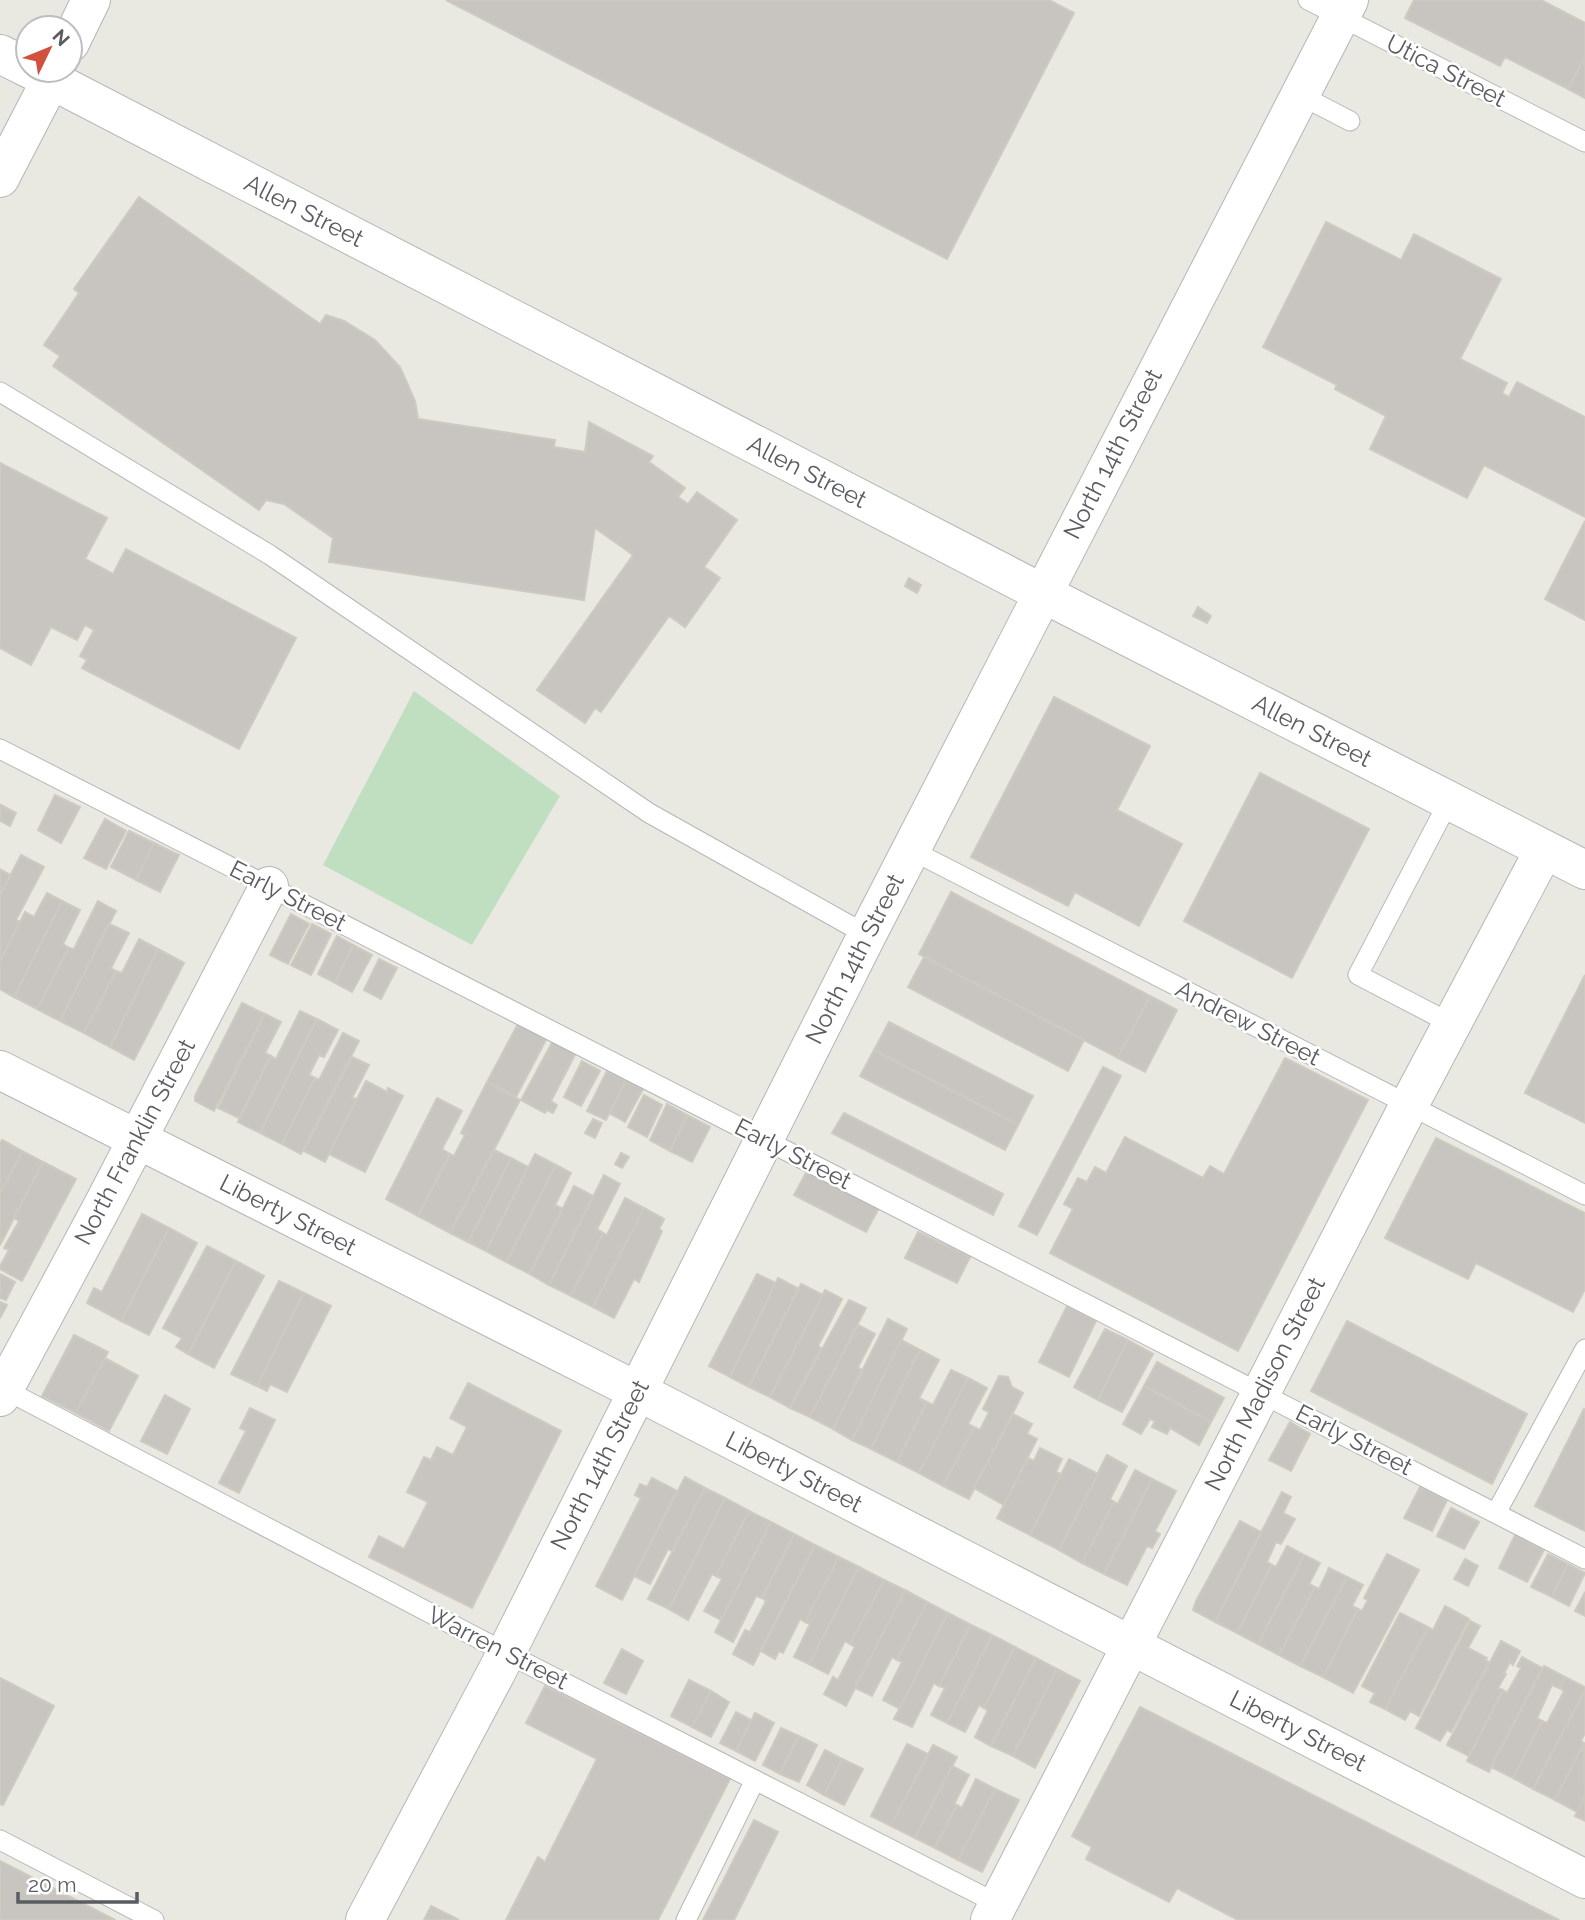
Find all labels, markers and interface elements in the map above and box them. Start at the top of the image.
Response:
north arrow [14,14,84,84]
text: N [48,25,74,50]
street label: Utica Street [1382,28,1511,113]
street label: Allen Street [240,168,369,253]
street label: North 14th Street [1057,364,1168,544]
street label: Allen Street [743,429,872,514]
street label: Allen Street [1248,688,1377,773]
street label: Early Street [225,854,351,937]
street label: North 14th Street [799,869,910,1049]
street label: Andrew Street [1171,974,1325,1071]
street label: North Franklin Street [68,1034,201,1250]
street label: Early Street [730,1112,856,1195]
street label: Liberty Street [215,1168,361,1261]
street label: North Madison Street [1198,1272,1331,1495]
street label: North 14th Street [544,1375,655,1555]
street label: Early Street [1291,1398,1417,1481]
street label: Liberty Street [721,1425,867,1518]
street label: Warren Street [423,1600,573,1695]
street label: Liberty Street [1225,1684,1371,1777]
scale bar [18,1860,136,1904]
text: 20 m [28,1872,76,1897]

